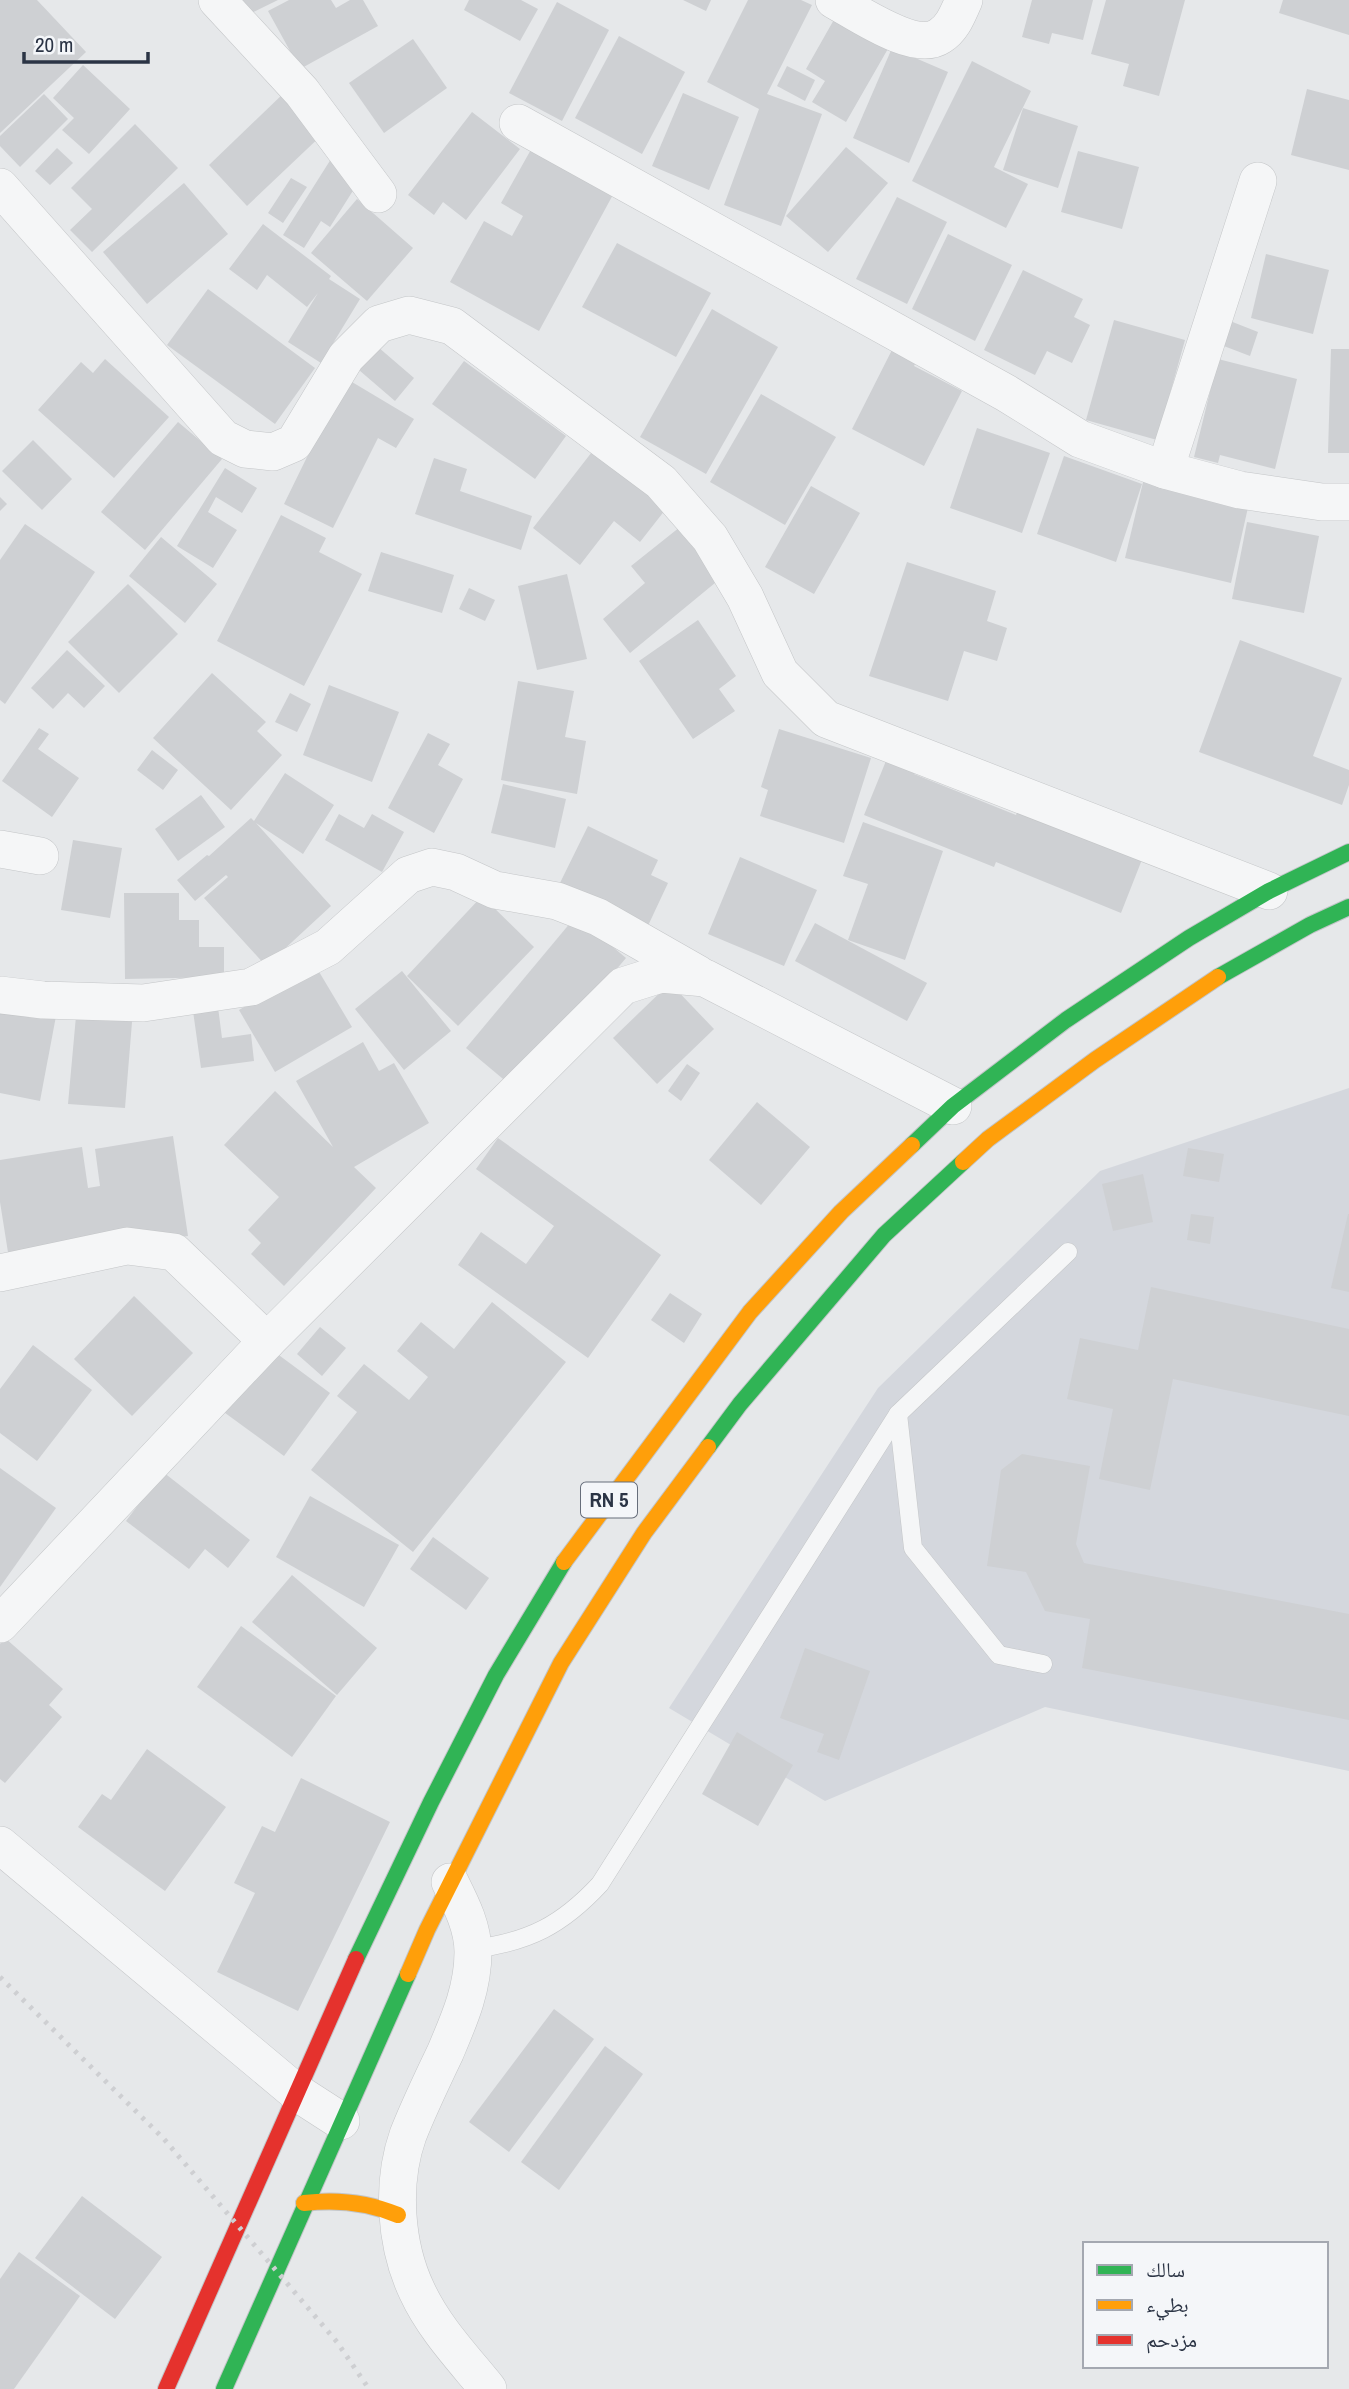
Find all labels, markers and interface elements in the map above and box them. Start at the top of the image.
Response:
scale bar [24,21,149,65]
text: 20 m [35,30,73,59]
road number: RN 5 [581,1482,637,1518]
legend [1083,2242,1328,2368]
text: سالك [1146,2255,1185,2284]
text: بطيء [1146,2290,1189,2321]
text: مزدحم [1146,2325,1197,2354]

